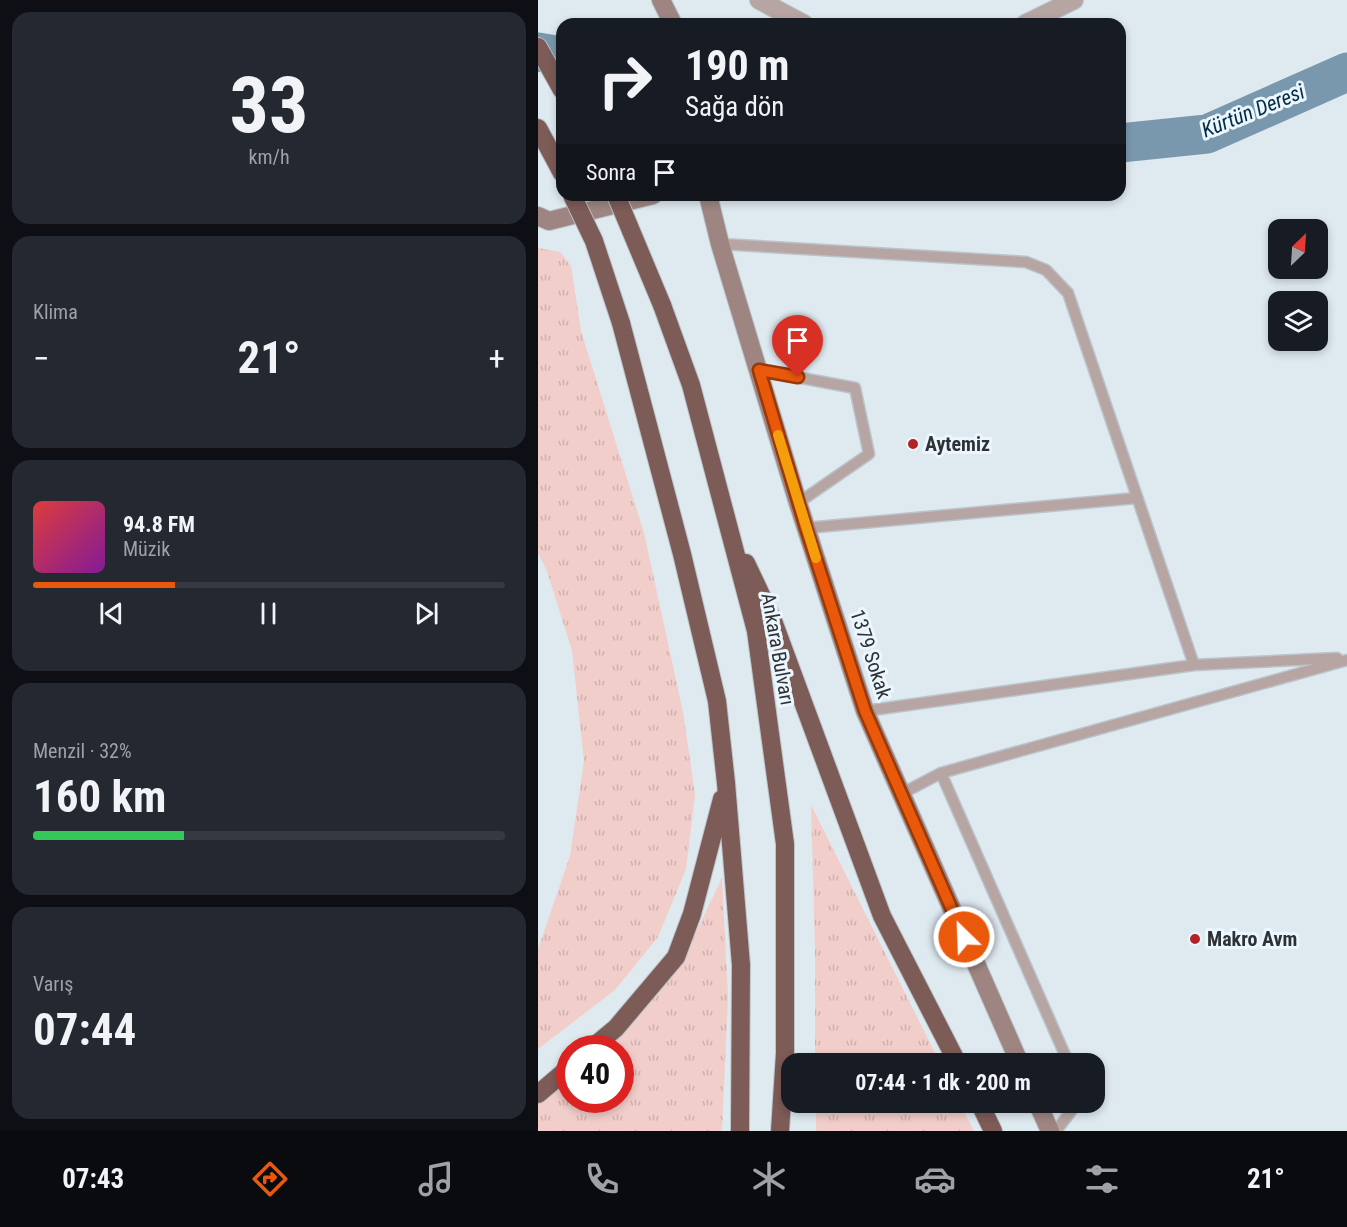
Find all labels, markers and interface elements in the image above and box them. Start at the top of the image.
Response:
text: 190 m [685,41,790,90]
icon: right [586,42,664,120]
text: 33 [230,60,308,151]
water label: Kürtün Deresi [1198,79,1308,142]
text: Sağa dön [685,91,784,123]
text: km/h [248,145,290,169]
icon: arrive [648,156,681,189]
text: Sonra [586,160,636,185]
north arrow [1268,219,1328,279]
map controls [1268,219,1328,351]
button: layers [1268,291,1328,351]
text: Klima [33,300,78,324]
pin [772,315,823,377]
icon: arrive [781,324,814,357]
text: 21° [238,331,301,384]
text: − [33,339,50,378]
text: + [489,339,505,378]
place label: Aytemiz [925,432,990,456]
marker: Aytemiz [906,437,920,451]
text: 94.8 FM [123,512,195,537]
text: Müzik [123,537,170,561]
street label: Ankara Bulvarı [756,591,800,707]
icon: previous [95,597,128,630]
icon: pause [252,597,285,630]
icon: next [410,597,443,630]
street label: 1379 Sokak [845,606,897,702]
text: Menzil · 32% [33,739,132,763]
text: 160 km [33,770,166,823]
position arrow [932,905,996,969]
place label: Makro Avm [1207,927,1297,951]
marker: Makro Avm [1188,932,1202,946]
text: Varış [33,972,73,996]
text: 07:44 [33,1003,136,1056]
speed limit sign: 40 [556,1035,634,1113]
text: 07:44 · 1 dk · 200 m [855,1070,1031,1095]
icon: directions [249,1158,291,1200]
icon: music [415,1158,457,1200]
icon: phone [581,1158,623,1200]
icon: climate [748,1158,790,1200]
icon: car [914,1158,956,1200]
icon: filters [1081,1158,1123,1200]
text: 07:43 [62,1163,124,1195]
text: 21° [1247,1163,1285,1195]

